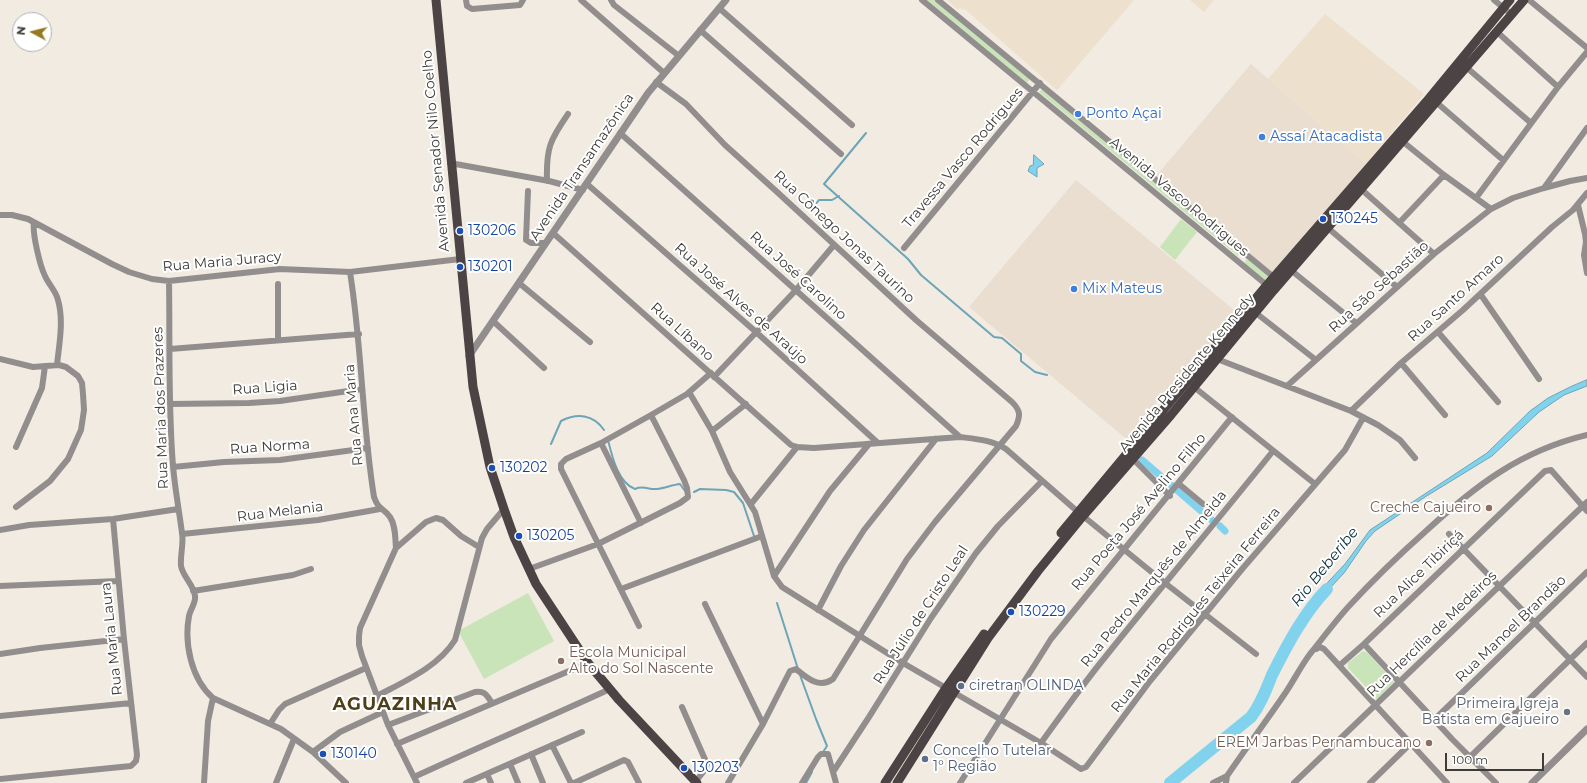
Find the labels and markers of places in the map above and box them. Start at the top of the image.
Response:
place label: Ponto Açai [1086,106,1162,122]
marker: Ponto Açai [1073,109,1083,119]
place label: Assaí Atacadista [1270,129,1383,145]
marker: Assaí Atacadista [1257,132,1267,142]
place label: 130245 [1331,211,1378,227]
marker: 130245 [1318,214,1328,224]
place label: 130206 [468,223,516,239]
marker: 130206 [455,226,465,236]
place label: 130201 [468,259,512,275]
marker: 130201 [455,262,465,272]
place label: Mix Mateus [1082,281,1162,297]
marker: Mix Mateus [1069,284,1079,294]
place label: 130202 [500,460,547,476]
marker: 130202 [487,463,497,473]
place label: Creche Cajueiro [1370,500,1481,516]
marker: Creche Cajueiro [1484,503,1494,513]
place label: 130205 [527,528,574,544]
marker: 130205 [514,531,524,541]
place label: 130229 [1019,604,1066,620]
marker: 130229 [1006,607,1016,617]
place label: Escola Municipal Alto do Sol Nascente [569,645,713,678]
marker: Escola Municipal Alto do Sol Nascente [556,656,566,666]
place label: ciretran OLINDA [969,678,1084,694]
marker: ciretran OLINDA [956,681,966,691]
place label: Primeira Igreja Batista em Cajueiro [1422,696,1559,728]
marker: Primeira Igreja Batista em Cajueiro [1562,707,1572,717]
place label: EREM Jarbas Pernambucano [1216,735,1421,751]
marker: EREM Jarbas Pernambucano [1424,738,1434,748]
place label: Concelho Tutelar 1° Região [933,743,1052,776]
place label: 130140 [331,746,377,762]
marker: 130140 [318,749,328,759]
marker: Concelho Tutelar 1° Região [920,754,930,764]
place label: 130203 [692,760,739,776]
marker: 130203 [679,763,689,773]

